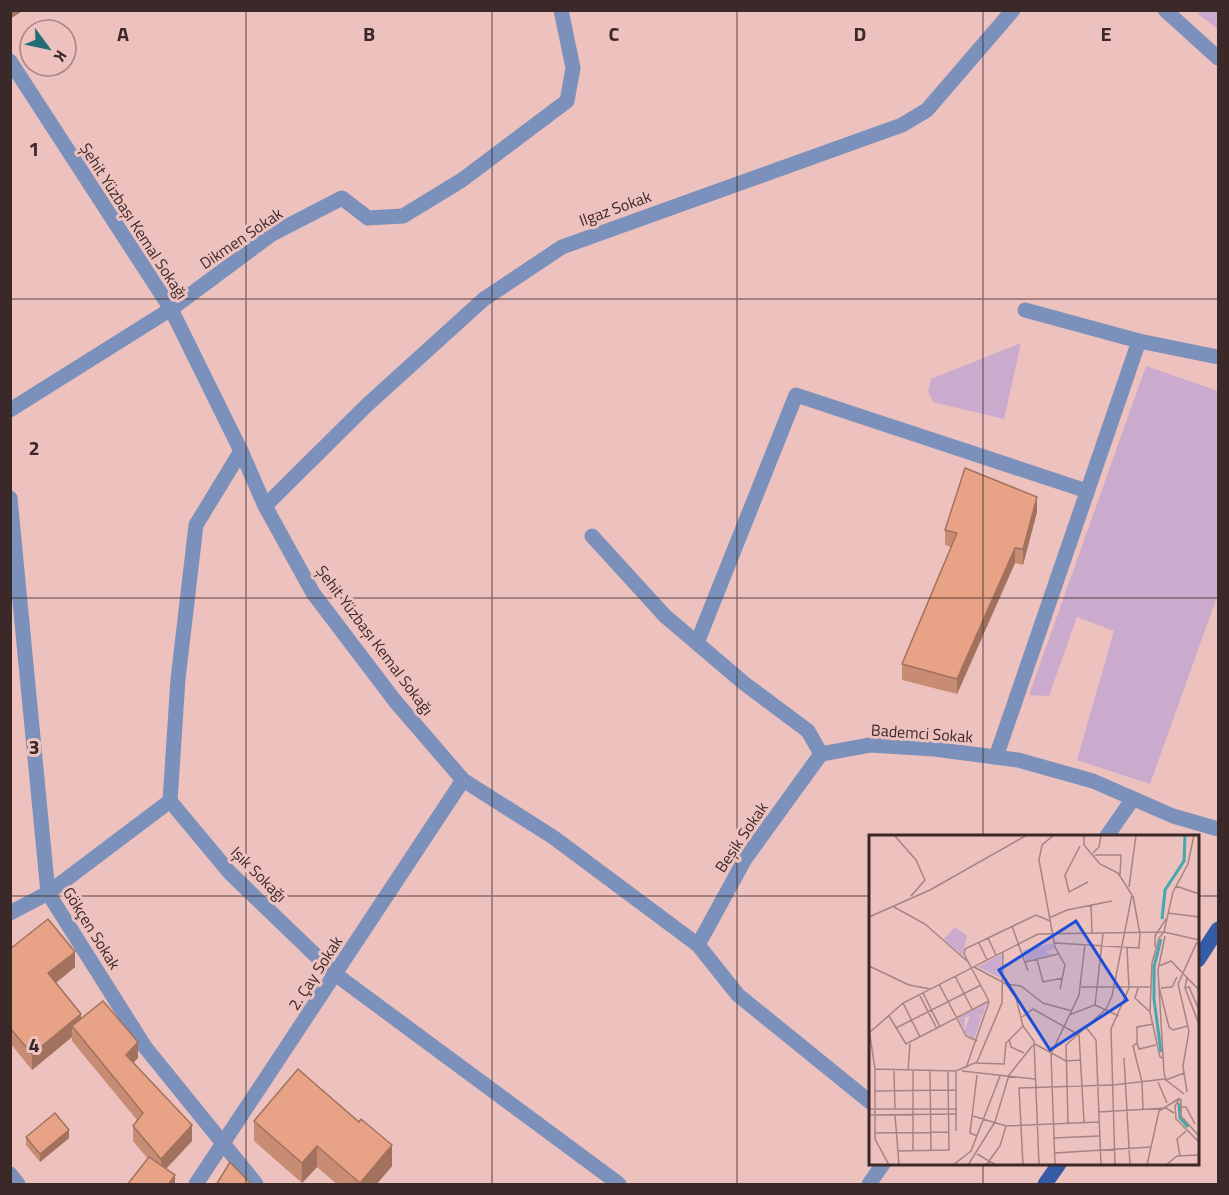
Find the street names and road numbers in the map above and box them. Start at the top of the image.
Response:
street label: Şehit Yüzbaşı Kemal Sokağı [74,138,194,304]
street label: Ilgaz Sokak [576,184,655,232]
street label: Dikmen Sokak [195,201,288,275]
street label: Şehit Yüzbaşı Kemal Sokağı [311,560,439,720]
street label: Bademci Sokak [870,717,974,749]
street label: Beşik Sokak [709,797,774,877]
street label: Işık Sokağı [226,841,292,907]
street label: Gökçen Sokak [57,882,127,974]
street label: 2. Çay Sokak [282,931,348,1015]

